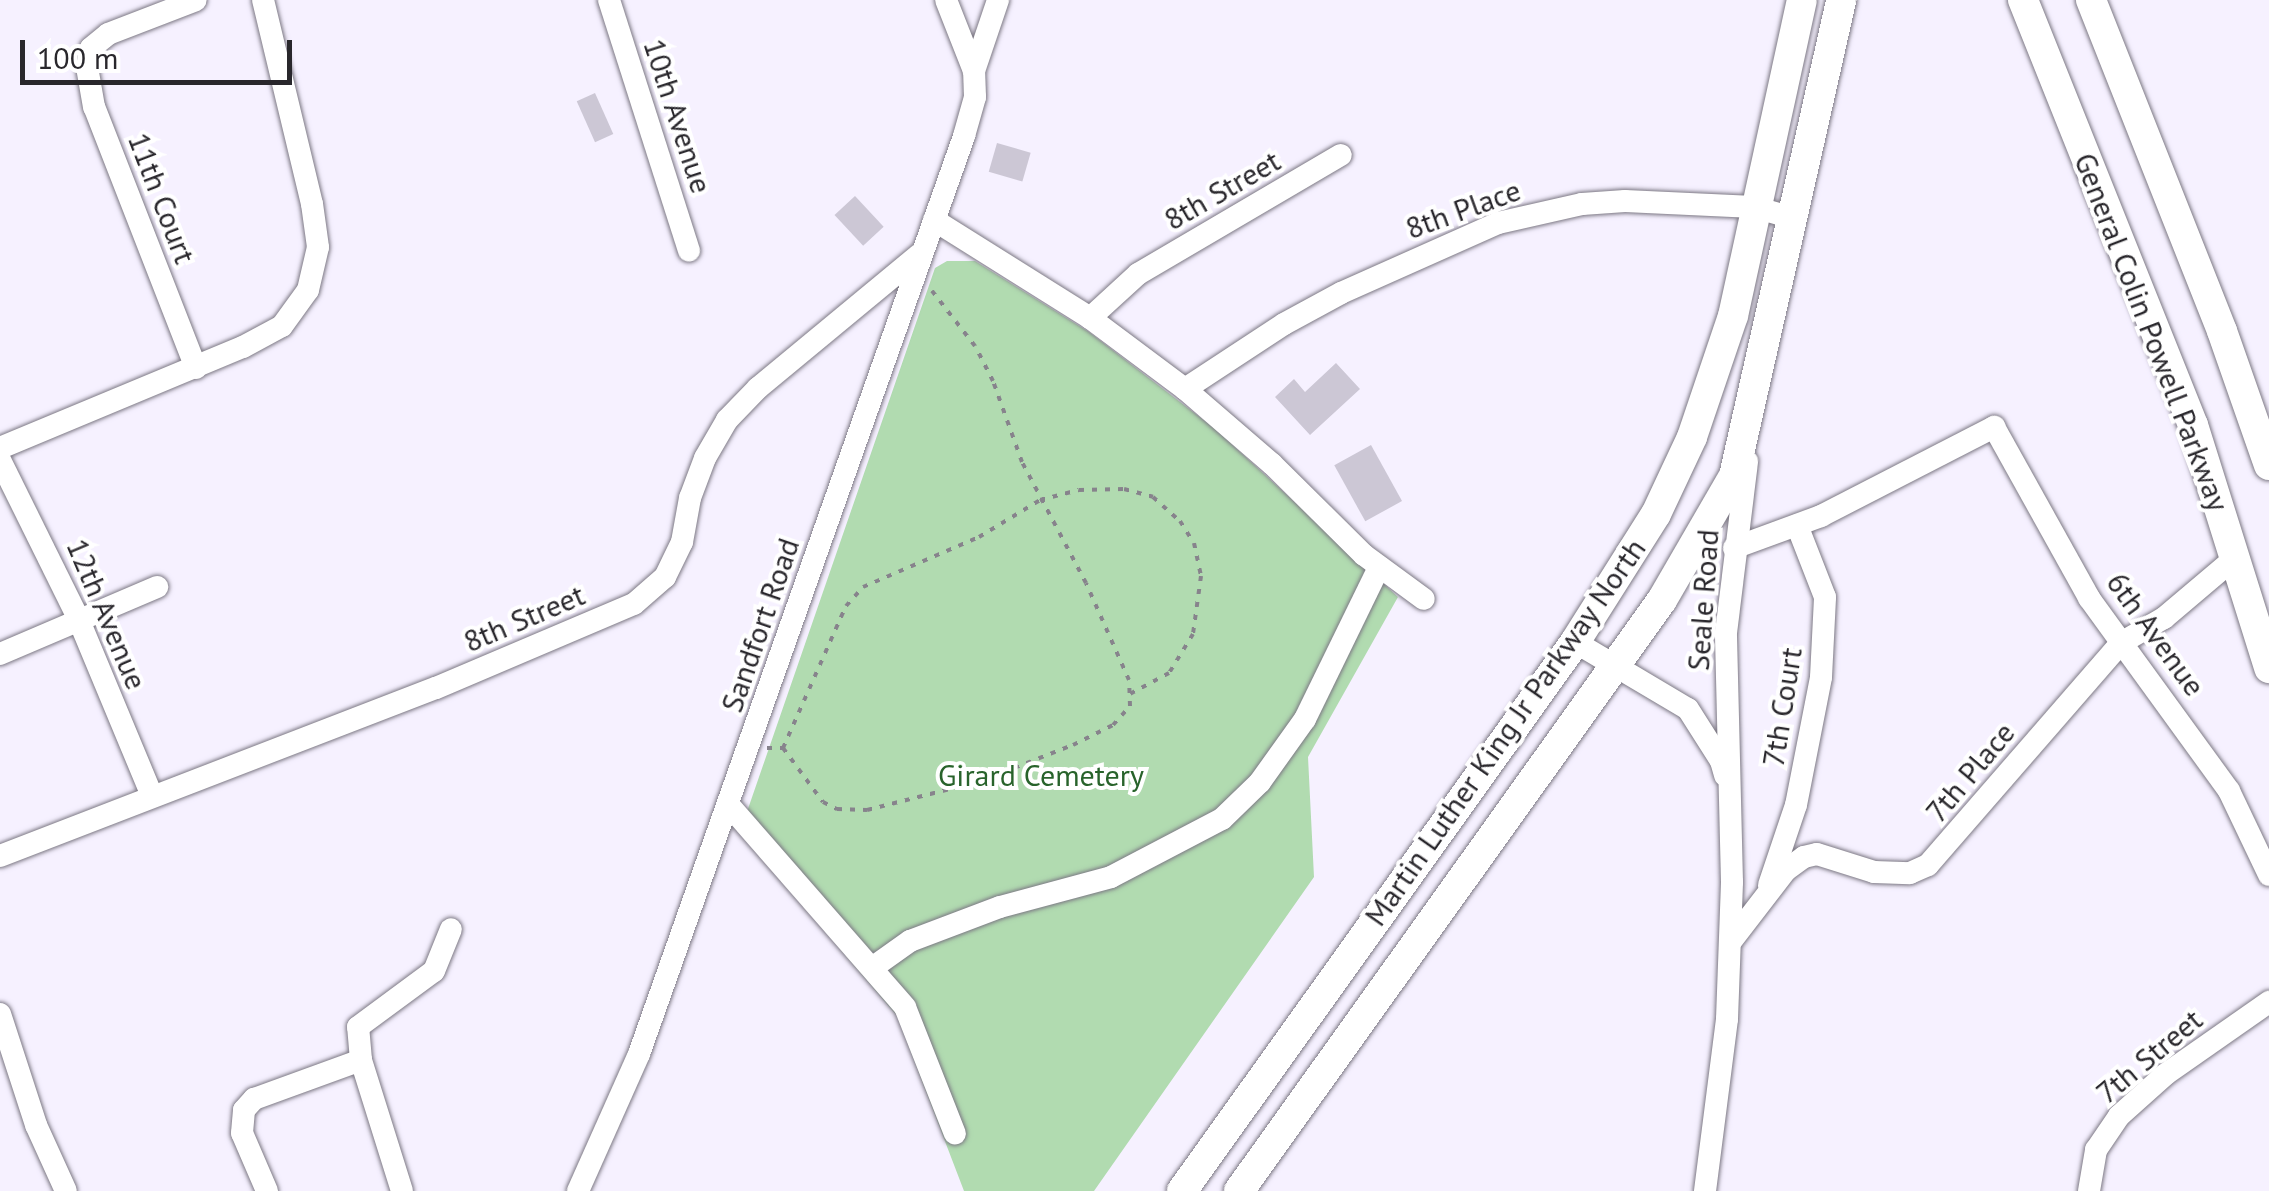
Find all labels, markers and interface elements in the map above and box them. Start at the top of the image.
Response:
scale bar [25,20,298,82]
street label: 10th Avenue [636,34,720,198]
text: 100 m [37,38,118,77]
street label: 11th Court [121,128,203,268]
street label: 8th Street [1158,143,1286,237]
street label: General Colin Powell Parkway [2067,148,2237,516]
street label: 8th Place [1401,172,1525,246]
street label: Seale Road [1680,528,1726,672]
street label: Martin Luther King Jr Parkway North [1357,531,1653,933]
street label: 12th Avenue [59,533,155,695]
street label: Sandfort Road [713,533,807,717]
street label: 6th Avenue [2099,565,2213,703]
street label: 8th Street [458,577,590,659]
street label: 7th Court [1755,645,1809,769]
street label: 7th Place [1918,715,2022,829]
park label: Girard Cemetery [938,757,1144,793]
street label: 7th Street [2089,1001,2209,1111]

